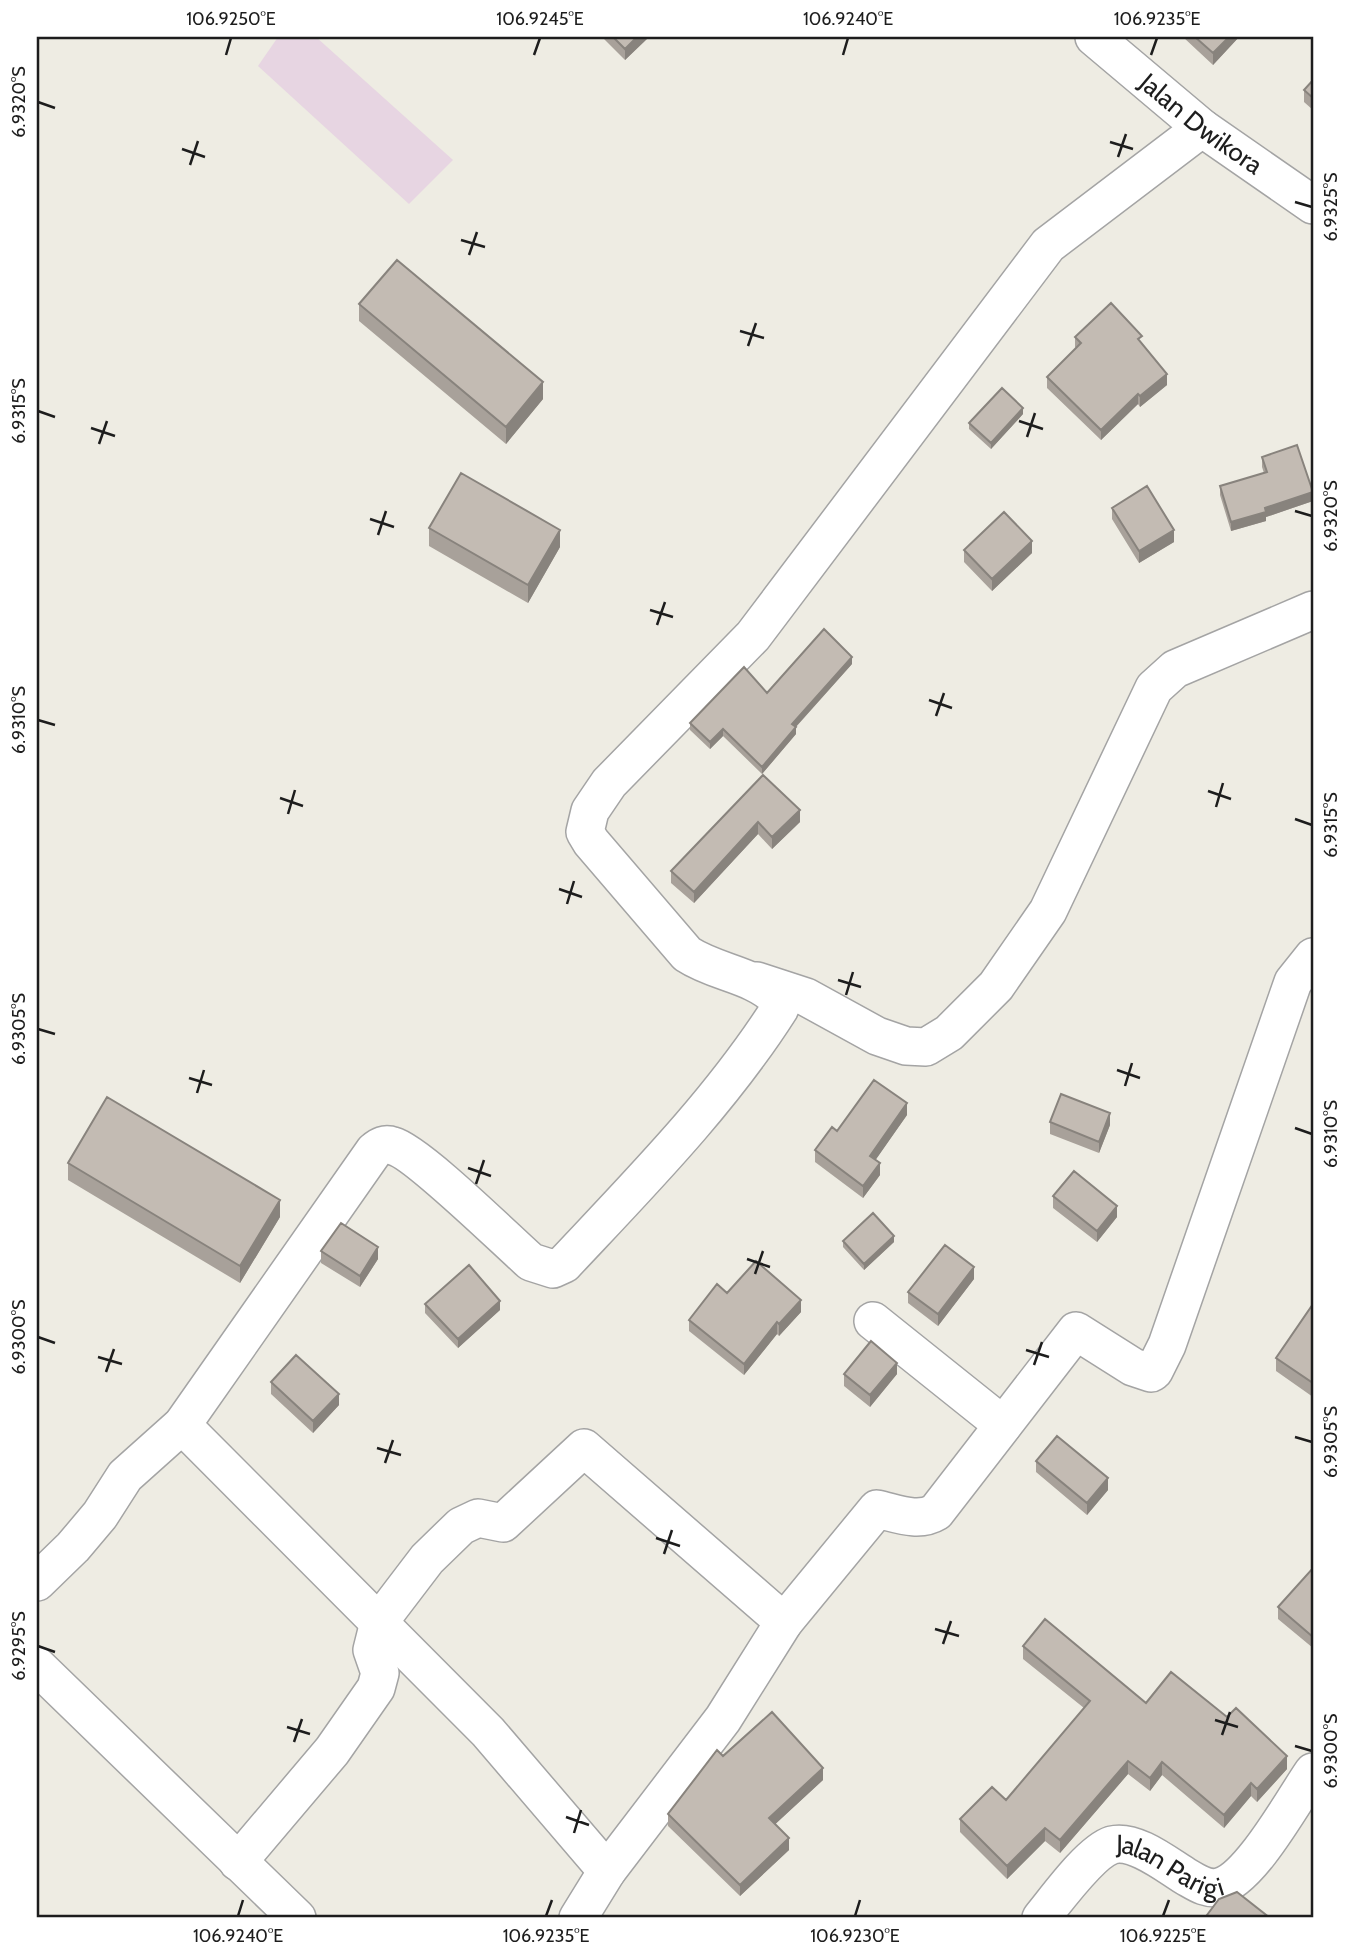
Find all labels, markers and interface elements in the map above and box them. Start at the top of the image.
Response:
text: 106.9250°E [186,8,276,30]
text: 106.9245°E [496,8,584,30]
text: 106.9240°E [803,8,893,30]
text: 106.9235°E [1114,8,1200,30]
text: 6.9320°S [8,66,30,138]
street label: Jalan Dwikora [1132,66,1269,182]
text: 6.9325°S [1320,173,1342,241]
text: 6.9315°S [8,378,30,444]
text: 6.9320°S [1320,480,1342,552]
text: 6.9310°S [8,686,30,754]
text: 6.9315°S [1320,792,1342,858]
text: 6.9305°S [8,993,30,1065]
text: 6.9310°S [1320,1100,1342,1168]
text: 6.9300°S [8,1300,30,1374]
text: 6.9305°S [1320,1406,1342,1478]
text: 6.9295°S [8,1611,30,1681]
text: 6.9300°S [1320,1714,1342,1788]
street label: Jalan Parigi [1115,1828,1228,1904]
text: 106.9240°E [193,1925,283,1947]
text: 106.9235°E [503,1925,589,1947]
text: 106.9230°E [810,1925,900,1947]
text: 106.9225°E [1120,1925,1206,1947]

